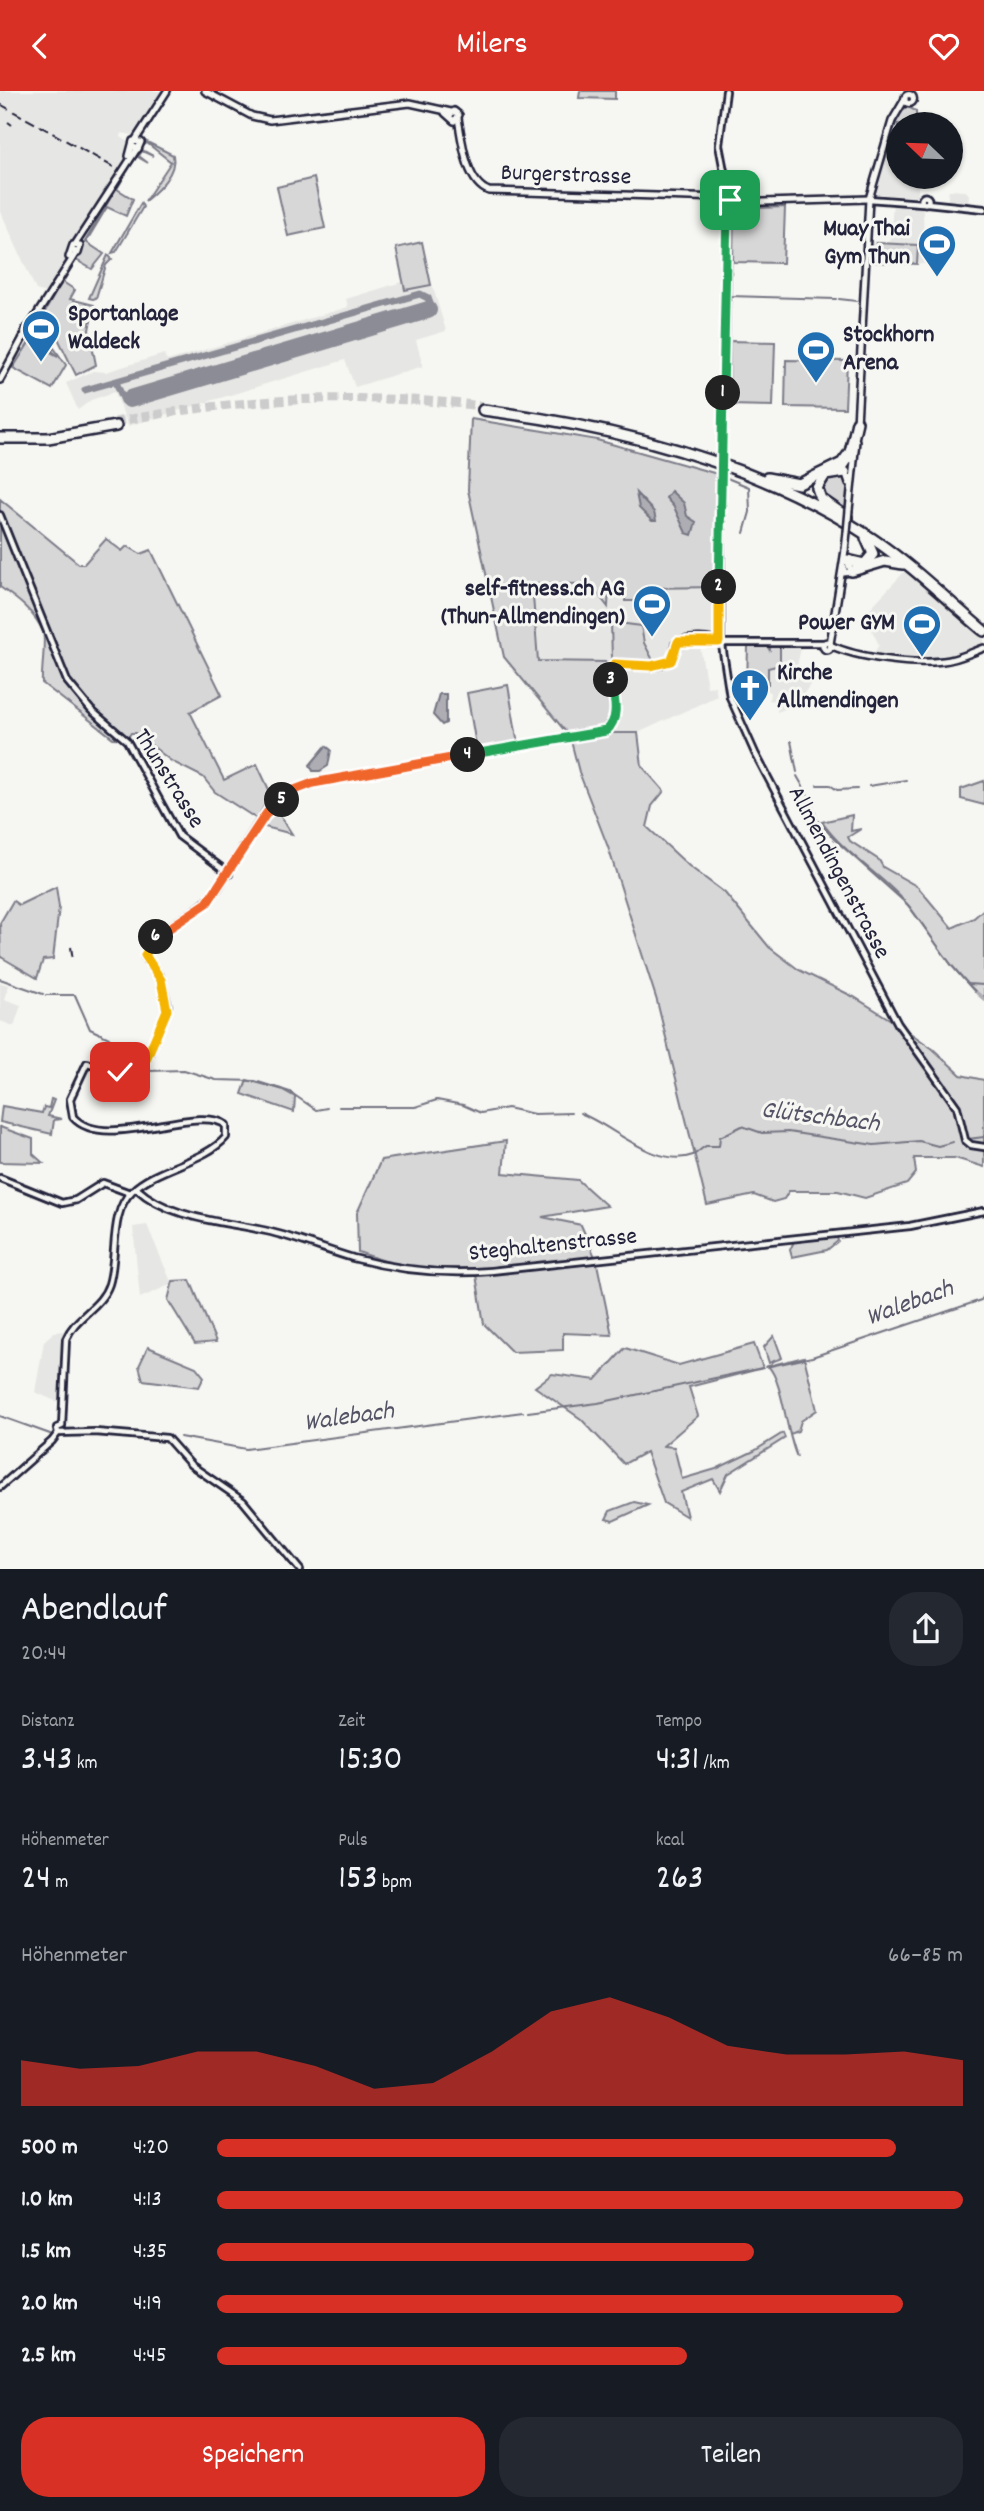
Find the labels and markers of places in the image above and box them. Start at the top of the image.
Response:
pin [700,170,760,230]
place label: Muay Thai Gym Thun [823,213,911,275]
sports icon: Muay Thai Gym Thun [916,223,958,278]
place label: Sportanlage Waldeck [68,298,179,360]
sports icon: Sportanlage Waldeck [20,308,62,363]
place label: Stockhorn Arena [843,319,934,381]
sports icon: Stockhorn Arena [795,329,837,384]
pin: 1 [706,375,740,411]
pin: 2 [702,569,736,605]
place label: self-fitness.ch AG (Thun-Allmendingen) [441,573,625,635]
sports icon: self-fitness.ch AG (Thun-Allmendingen) [631,583,673,638]
sports icon: Power GYM [901,603,943,658]
place label: Power GYM [798,607,895,641]
place label: Kirche Allmendingen [777,657,899,719]
pin: 3 [594,663,628,697]
church icon: Kirche Allmendingen [729,667,771,722]
pin: 4 [450,737,486,773]
pin: 5 [264,783,300,817]
pin: 6 [138,919,174,955]
pin [90,1042,150,1102]

